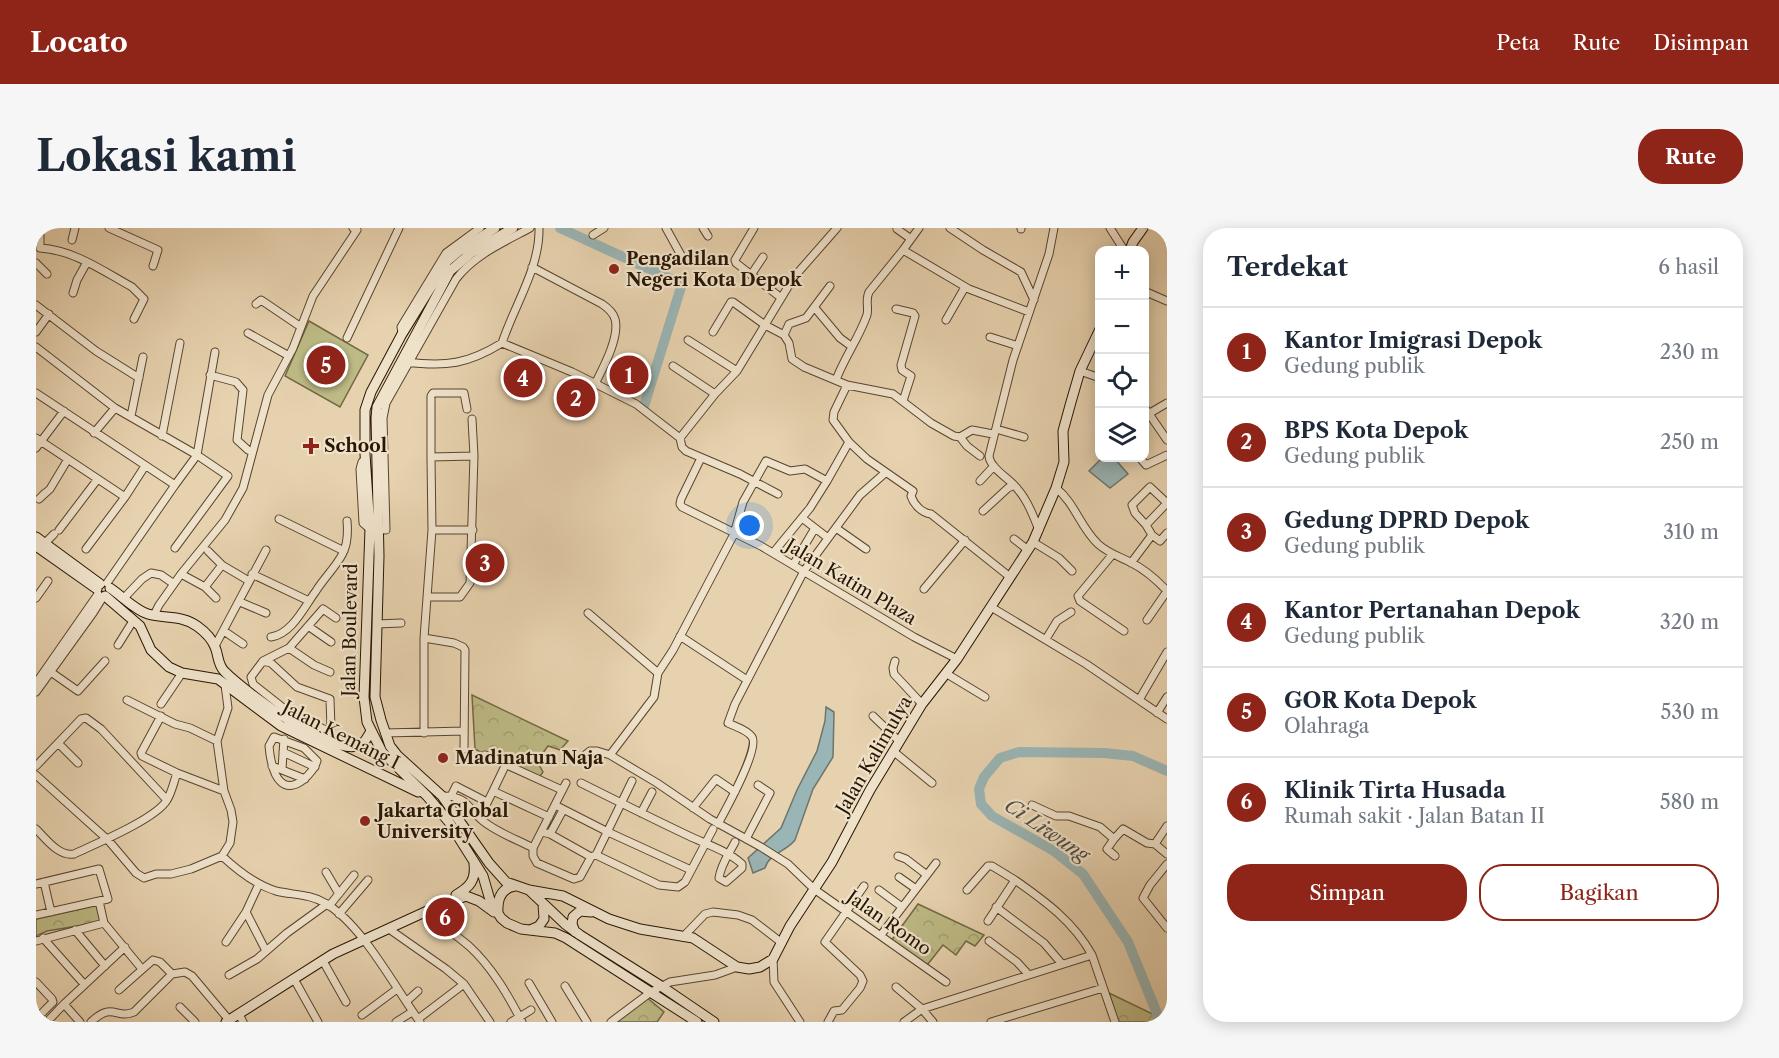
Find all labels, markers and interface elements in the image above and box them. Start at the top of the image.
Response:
text: Locato [30,25,128,59]
text: Peta [1496,30,1540,55]
text: Rute [1573,30,1620,55]
text: Disimpan [1653,30,1749,55]
button: Rute [1638,129,1743,184]
text: Lokasi kami [36,130,297,182]
map controls [1095,246,1149,462]
button: + [1095,246,1149,300]
place label: Pengadilan Negeri Kota Depok [626,248,803,291]
text: Terdekat [1227,251,1348,283]
text: 6 hasil [1658,255,1719,279]
marker: Pengadilan Negeri Kota Depok [607,262,621,276]
button: − [1095,300,1149,354]
text: Kantor Imigrasi Depok [1284,327,1542,354]
text: 1 [1242,340,1251,364]
text: 230 m [1660,340,1719,364]
pin: 5 [306,342,346,388]
pin: 1 [610,352,648,398]
button: locate [1095,354,1149,408]
text: Gedung publik [1284,354,1425,378]
pin: 4 [504,356,542,400]
pin: 2 [556,376,596,420]
button: layers [1095,408,1149,462]
text: BPS Kota Depok [1284,417,1468,444]
text: 2 [1241,430,1252,454]
text: 250 m [1660,430,1719,454]
place label: School [324,435,387,457]
marker: School [302,437,320,455]
text: Gedung publik [1284,444,1425,468]
text: Gedung DPRD Depok [1284,507,1529,534]
your location [735,511,764,540]
text: 3 [1241,520,1252,544]
text: 310 m [1663,520,1719,544]
street label: Jalan Katim Plaza [779,533,921,630]
text: Gedung publik [1284,534,1425,558]
pin: 3 [466,540,504,586]
street label: Jalan Boulevard [338,563,362,700]
text: Kantor Pertanahan Depok [1284,597,1580,624]
text: 4 [1241,610,1252,634]
text: 320 m [1660,610,1719,634]
text: Gedung publik [1284,624,1425,648]
text: GOR Kota Depok [1284,687,1476,714]
street label: Jalan Kalimulya [830,692,917,821]
street label: Jalan Kemang I [276,695,403,774]
text: 5 [1241,700,1252,724]
text: 530 m [1661,700,1719,724]
text: Olahraga [1284,714,1369,738]
place label: Madinatun Naja [455,747,604,769]
marker: Madinatun Naja [436,751,450,765]
text: Klinik Tirta Husada [1284,777,1506,804]
text: 6 [1241,790,1252,814]
text: 580 m [1660,790,1719,814]
water label: Ci Liwung [1000,793,1095,868]
place label: Jakarta Global University [374,800,509,843]
text: Rumah sakit · Jalan Batan II [1284,804,1545,828]
marker: Jakarta Global University [358,814,372,828]
button: Simpan [1227,864,1467,921]
button: Bagikan [1479,864,1719,921]
street label: Jalan Romo [840,884,936,960]
pin: 6 [426,894,464,940]

